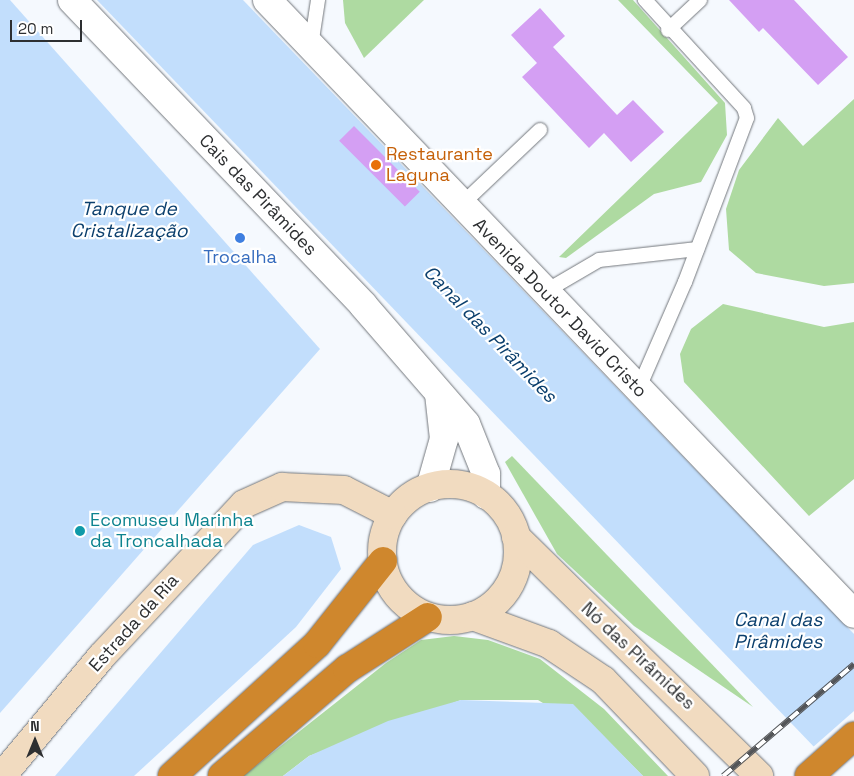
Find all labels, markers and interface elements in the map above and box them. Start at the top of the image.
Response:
scale bar [12,10,85,42]
text: 20 m [18,19,53,38]
street label: Cais das Pirâmides [195,130,321,260]
place label: Restaurante Laguna [386,144,493,186]
marker: Restaurante Laguna [370,159,382,171]
water label: Tanque de Cristalização [70,198,188,242]
street label: Avenida Doutor David Cristo [469,214,651,402]
marker: Trocalha [234,232,246,244]
place label: Trocalha [203,246,277,268]
water label: Canal das Pirâmides [419,261,561,407]
place label: Ecomuseu Marinha da Troncalhada [90,510,254,552]
marker: Ecomuseu Marinha da Troncalhada [74,525,86,537]
street label: Estrada da Ria [85,570,183,676]
street label: Nó das Pirâmides [577,598,699,714]
water label: Canal das Pirâmides [734,609,822,653]
north arrow [10,716,60,766]
text: N [30,717,40,735]

